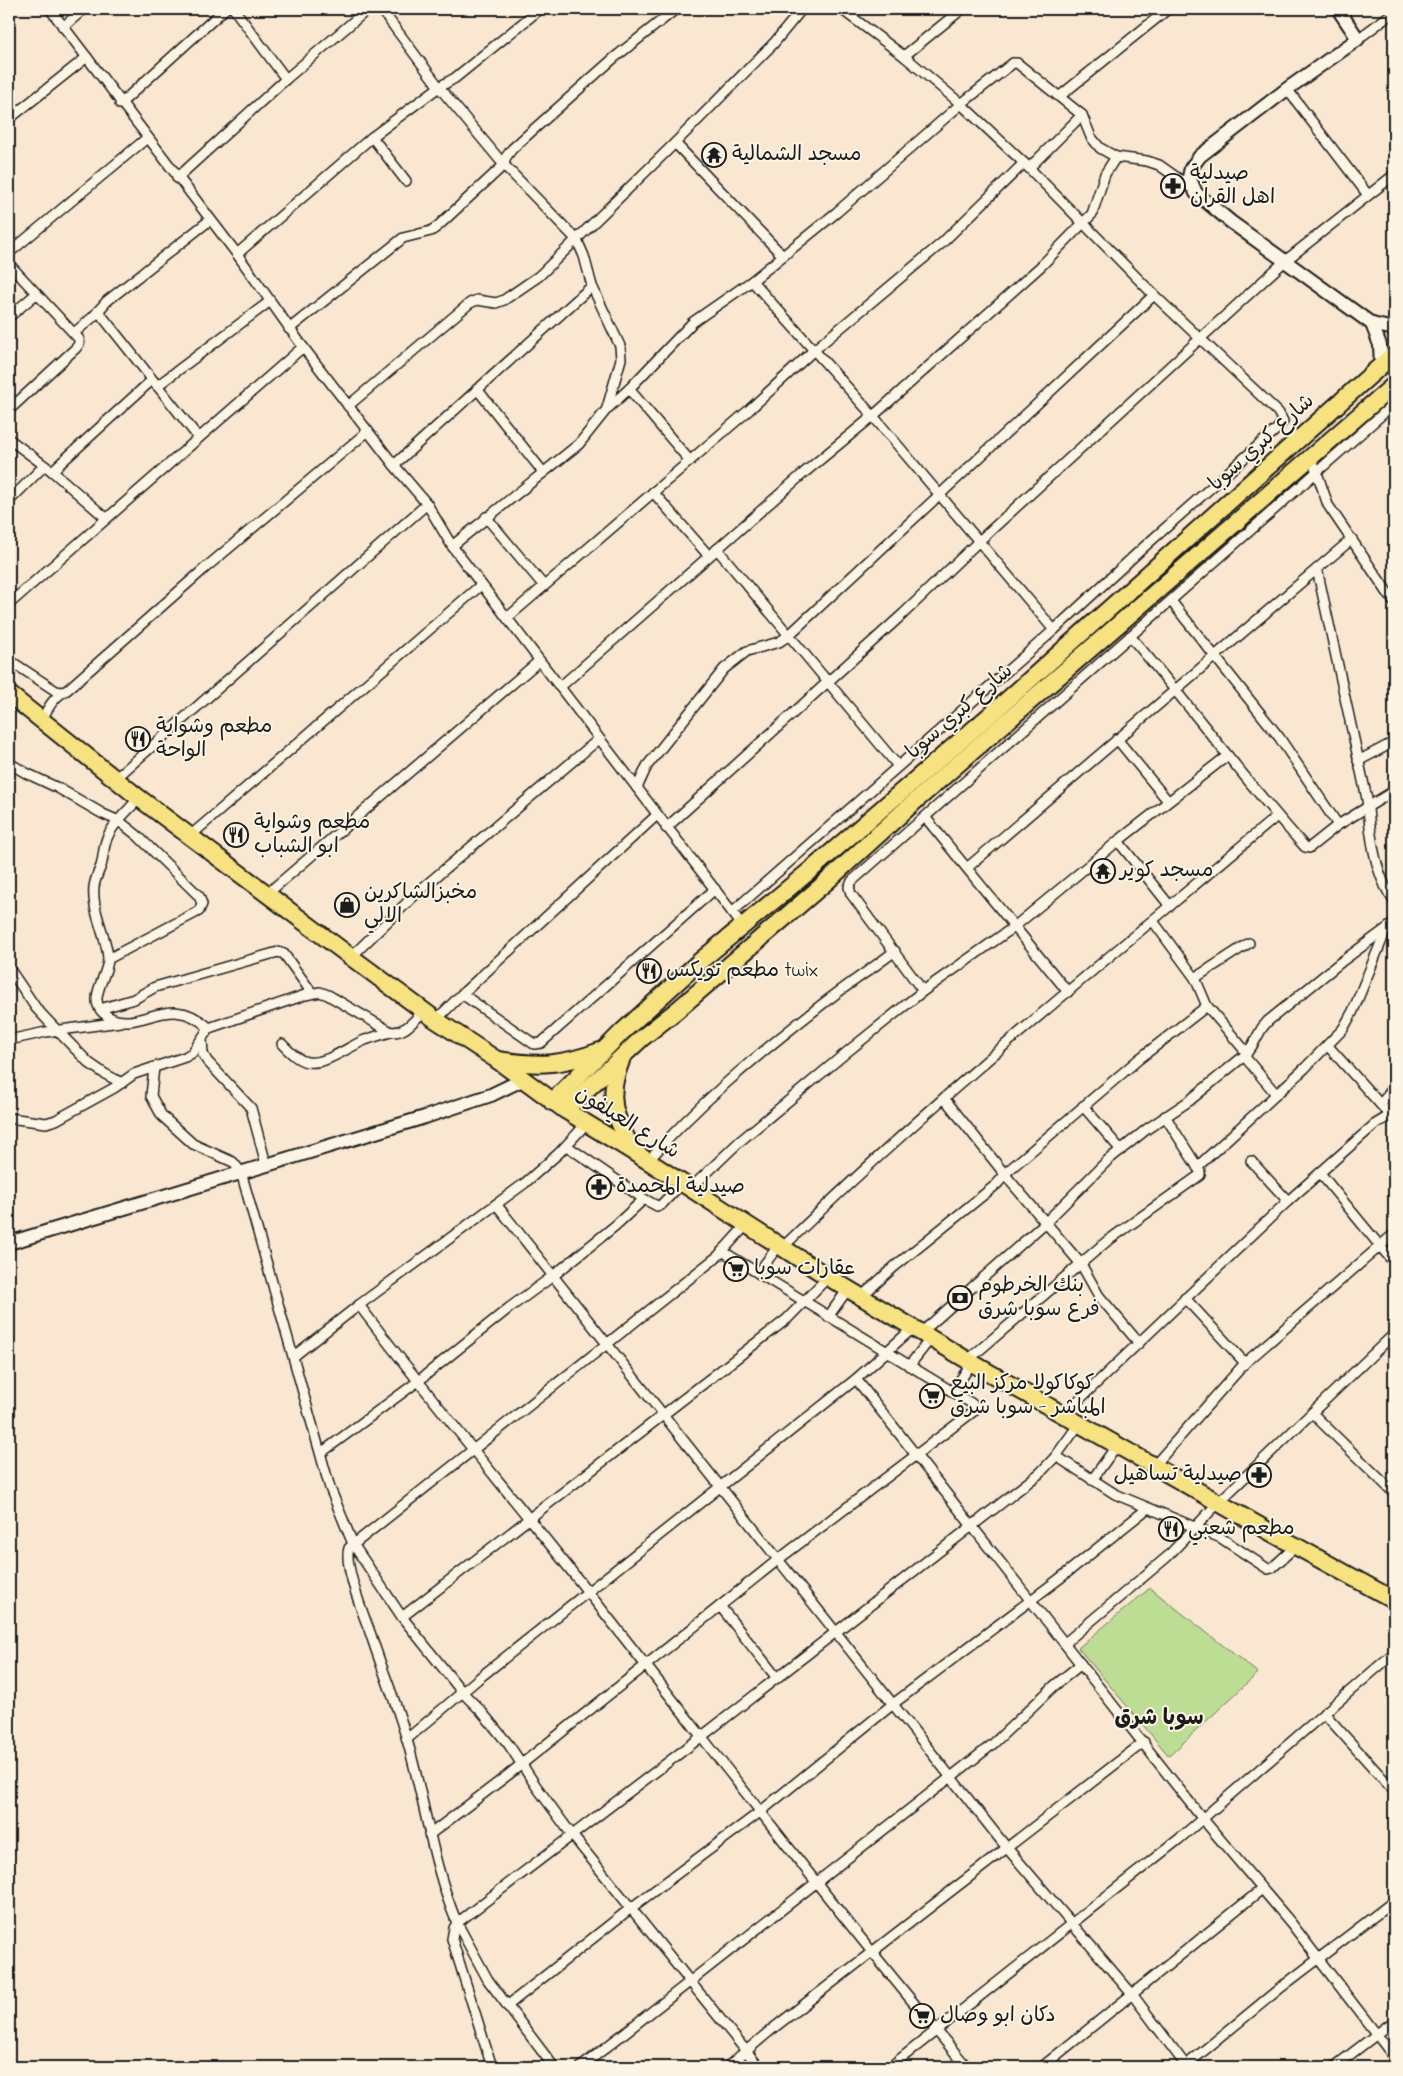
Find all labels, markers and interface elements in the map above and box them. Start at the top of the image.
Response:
place label: مسجد الشمالية [732,140,861,170]
temple icon: مسجد الشمالية [701,142,727,168]
place label: صيدلية اهل القران [1190,159,1275,213]
pharmacy icon: صيدلية اهل القران [1160,173,1186,199]
street label: شارع كبري سوبا [1203,387,1321,499]
street label: شارع كبري سوبا [900,657,1020,767]
place label: مطعم وشواية الواحة [156,712,272,766]
restaurant icon: مطعم وشواية الواحة [125,726,151,752]
place label: مطعم وشواية ابو الشباب [254,808,370,862]
restaurant icon: مطعم وشواية ابو الشباب [223,822,249,848]
place label: مسجد كوير [1118,856,1213,886]
temple icon: مسجد كوير [1090,858,1116,884]
place label: مخبزالشاكرين الالي [364,878,477,934]
shop icon: مخبزالشاكرين الالي [334,892,360,918]
place label: مطعم تويكس twix [666,956,818,986]
restaurant icon: مطعم تويكس twix [636,958,662,984]
street label: شارع العيلفون [569,1079,685,1167]
place label: صيدلية المحمدة [616,1172,745,1202]
pharmacy icon: صيدلية المحمدة [586,1174,612,1200]
place label: عقارات سوبا [754,1254,855,1284]
supermarket icon: عقارات سوبا [723,1256,749,1282]
place label: بنك الخرطوم فرع سوبا شرق [978,1271,1100,1325]
bank icon: بنك الخرطوم فرع سوبا شرق [947,1285,973,1311]
place label: كوكاكولا مركز البيع المباشر - سوبا شرق [950,1369,1106,1423]
supermarket icon: كوكاكولا مركز البيع المباشر - سوبا شرق [919,1383,945,1409]
place label: صيدلية تساهيل [1113,1460,1242,1490]
pharmacy icon: صيدلية تساهيل [1246,1462,1272,1488]
place label: مطعم شعبي [1188,1514,1295,1546]
restaurant icon: مطعم شعبي [1158,1516,1184,1542]
district label: سوبا شرق [1114,1703,1204,1735]
place label: دكان ابو وصال [940,2001,1056,2031]
supermarket icon: دكان ابو وصال [909,2003,935,2029]

